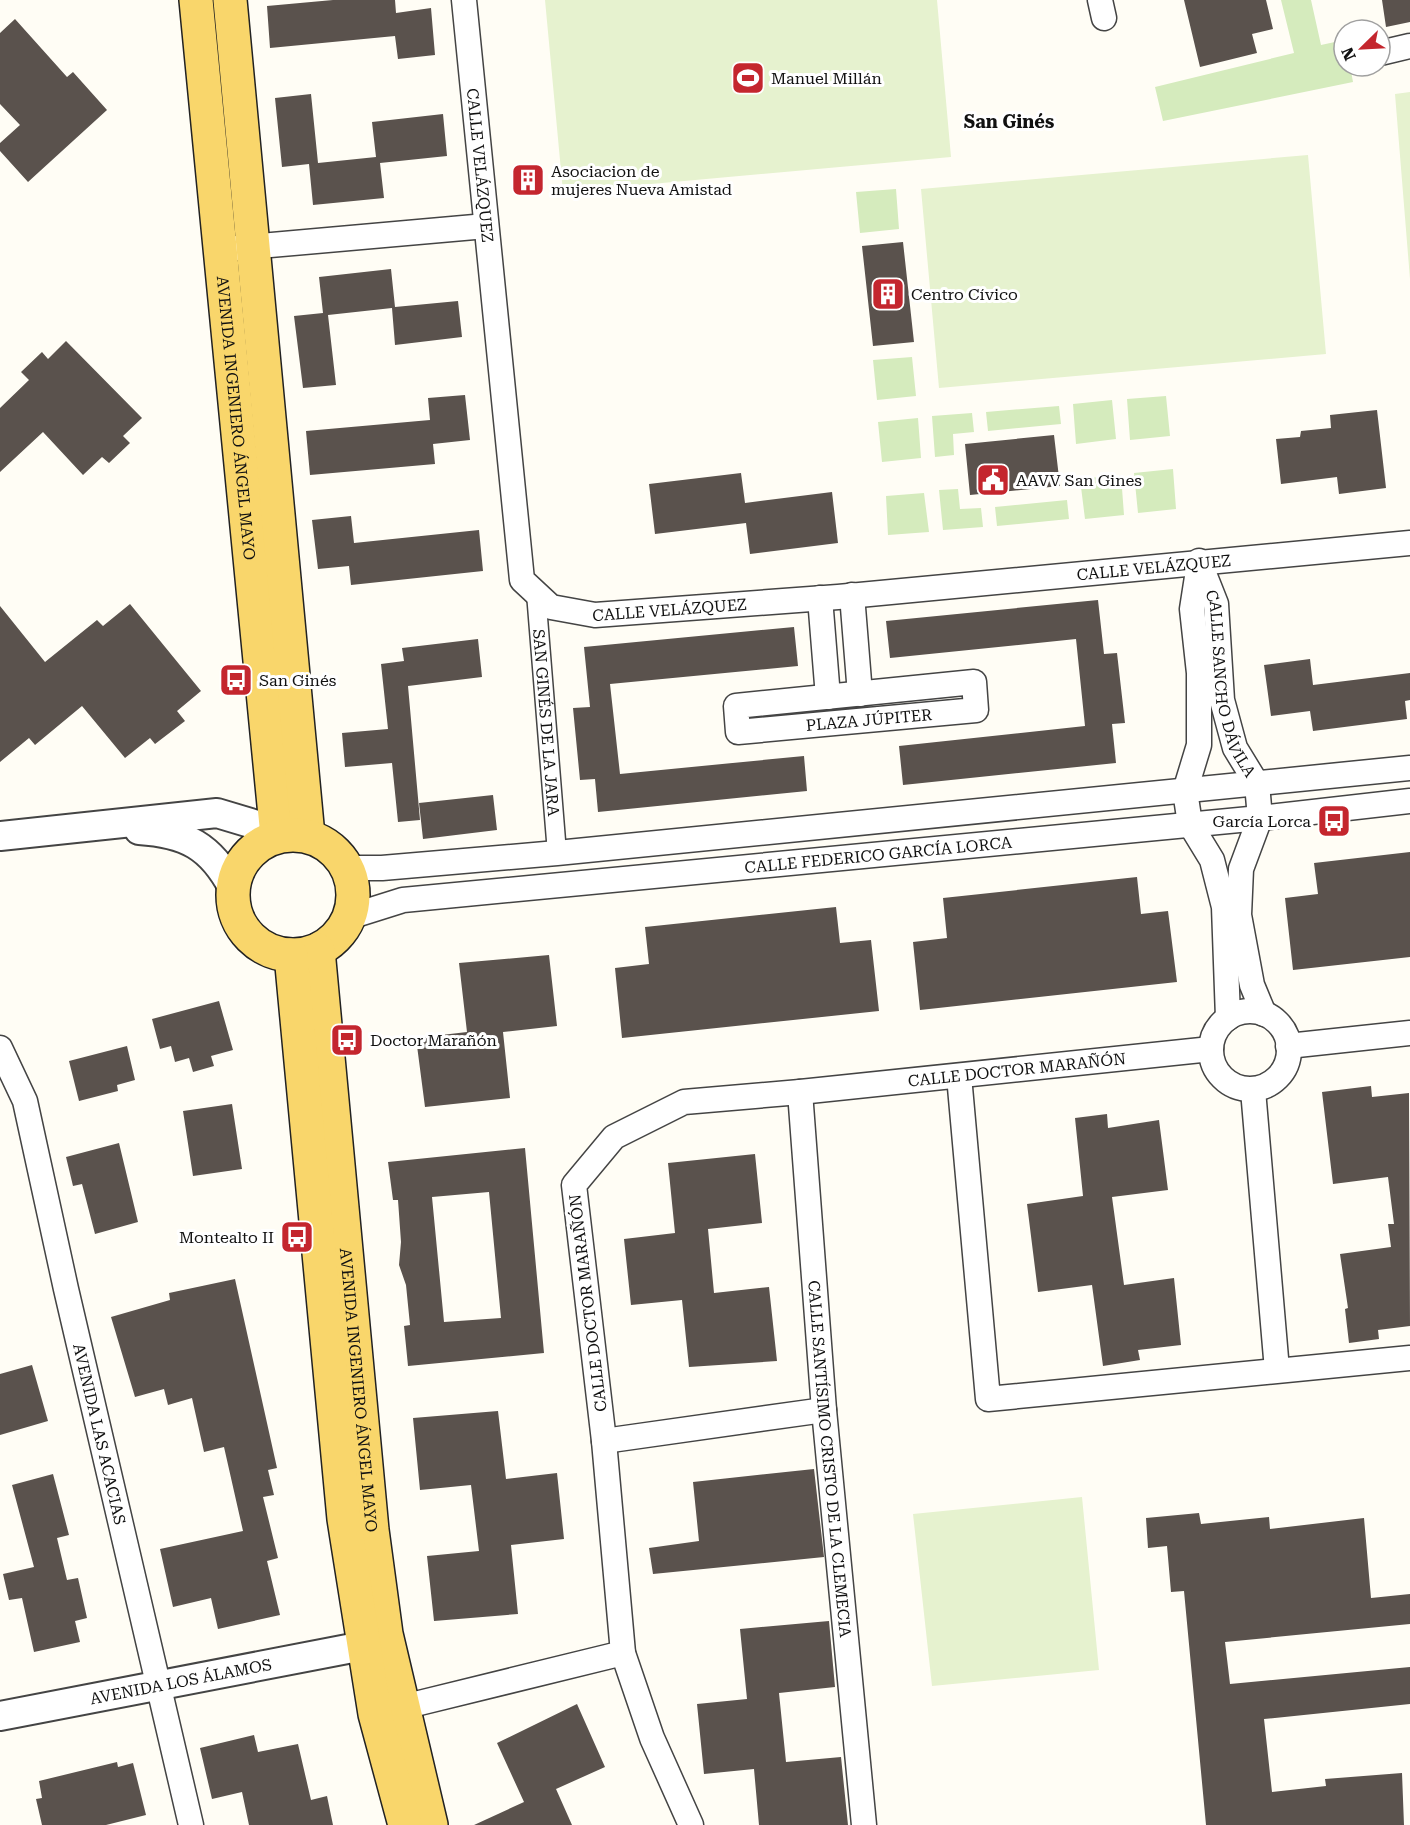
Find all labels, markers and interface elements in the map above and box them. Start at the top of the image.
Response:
north arrow [1332,18,1392,78]
text: N [1338,44,1360,63]
sports icon: Manuel Millán [730,60,766,96]
place label: Manuel Millán [771,69,882,88]
street label: CALLE VELÁZQUEZ [463,87,498,243]
district label: San Ginés [964,111,1054,132]
building icon: Asociacion de mujeres Nueva Amistad [510,162,546,198]
place label: Asociacion de mujeres Nueva Amistad [551,162,732,199]
street label: AVENIDA INGENIERO ÁNGEL MAYO [213,275,260,561]
building icon: Centro Cívico [870,276,906,312]
place label: Centro Cívico [911,285,1018,304]
public building icon: AAVV San Gines [975,462,1011,498]
place label: AAVV San Gines [1016,471,1142,490]
street label: CALLE VELÁZQUEZ [1076,550,1232,584]
street label: CALLE SANCHO DÁVILA [1202,587,1260,781]
street label: CALLE VELÁZQUEZ [592,594,748,625]
street label: SAN GINÉS DE LA JARA [529,628,564,818]
bus stop icon: San Ginés [218,662,254,698]
place label: San Ginés [259,671,337,690]
street label: PLAZA JÚPITER [805,705,933,735]
bus stop icon: García Lorca [1316,803,1352,839]
place label: García Lorca [1213,812,1311,831]
street label: CALLE FEDERICO GARCÍA LORCA [744,832,1014,877]
bus stop icon: Doctor Marañón [329,1022,365,1058]
place label: Doctor Marañón [370,1031,497,1050]
street label: CALLE DOCTOR MARAÑÓN [907,1048,1127,1090]
street label: CALLE DOCTOR MARAÑÓN [565,1193,611,1413]
bus stop icon: Montealto II [279,1219,315,1255]
place label: Montealto II [179,1228,274,1247]
street label: AVENIDA INGENIERO ÁNGEL MAYO [336,1247,382,1533]
street label: CALLE SANTÍSIMO CRISTO DE LA CLEMECIA [805,1279,855,1639]
street label: AVENIDA LAS ACACIAS [70,1342,130,1527]
street label: AVENIDA LOS ÁLAMOS [88,1654,273,1708]

